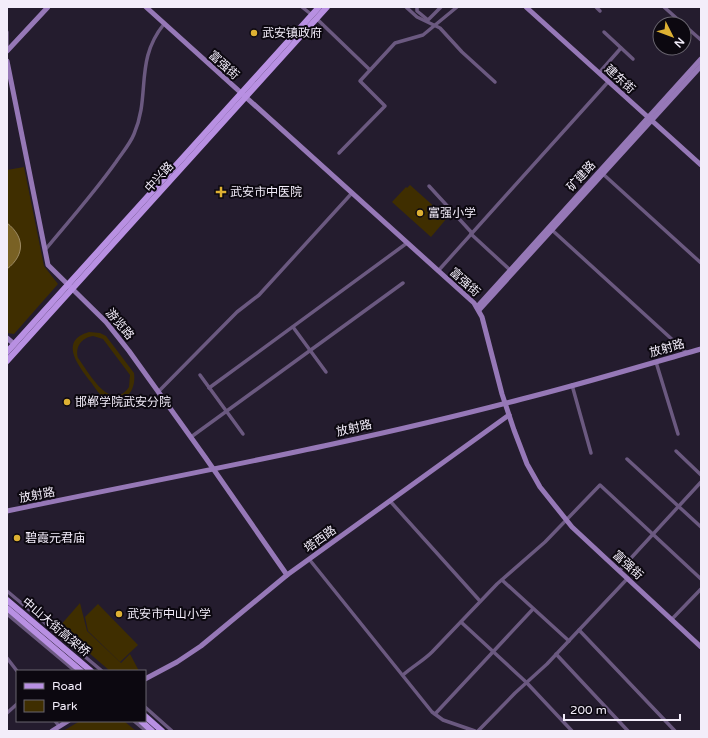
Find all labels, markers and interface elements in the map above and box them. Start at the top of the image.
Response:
north arrow [652,16,692,56]
place label: 武安镇政府 [262,26,322,40]
marker: 武安镇政府 [249,28,259,38]
text: N [671,35,687,50]
street label: 富强街 [206,48,242,82]
street label: 建东街 [602,62,638,96]
street label: 矿建路 [564,158,598,194]
street label: 中兴路 [142,159,176,195]
place label: 武安市中医院 [230,185,302,199]
marker: 武安市中医院 [215,186,227,198]
place label: 富强小学 [428,206,476,220]
marker: 富强小学 [415,208,425,218]
street label: 富强街 [447,265,483,299]
street label: 游览路 [103,306,137,342]
street label: 放射路 [648,336,686,360]
place label: 邯郸学院武安分院 [75,395,171,409]
marker: 邯郸学院武安分院 [62,397,72,407]
street label: 放射路 [335,417,373,439]
street label: 放射路 [18,485,56,505]
street label: 塔西路 [301,523,339,555]
place label: 碧霞元君庙 [25,531,85,545]
marker: 碧霞元君庙 [12,533,22,543]
street label: 富强街 [610,548,646,582]
street label: 中山大街高架桥 [19,595,93,659]
place label: 武安市中山小学 [127,607,211,621]
marker: 武安市中山小学 [114,609,124,619]
legend [16,670,146,722]
text: Road [52,679,82,693]
scale bar [564,696,680,722]
text: Park [52,699,78,713]
text: 200 m [570,703,607,717]

